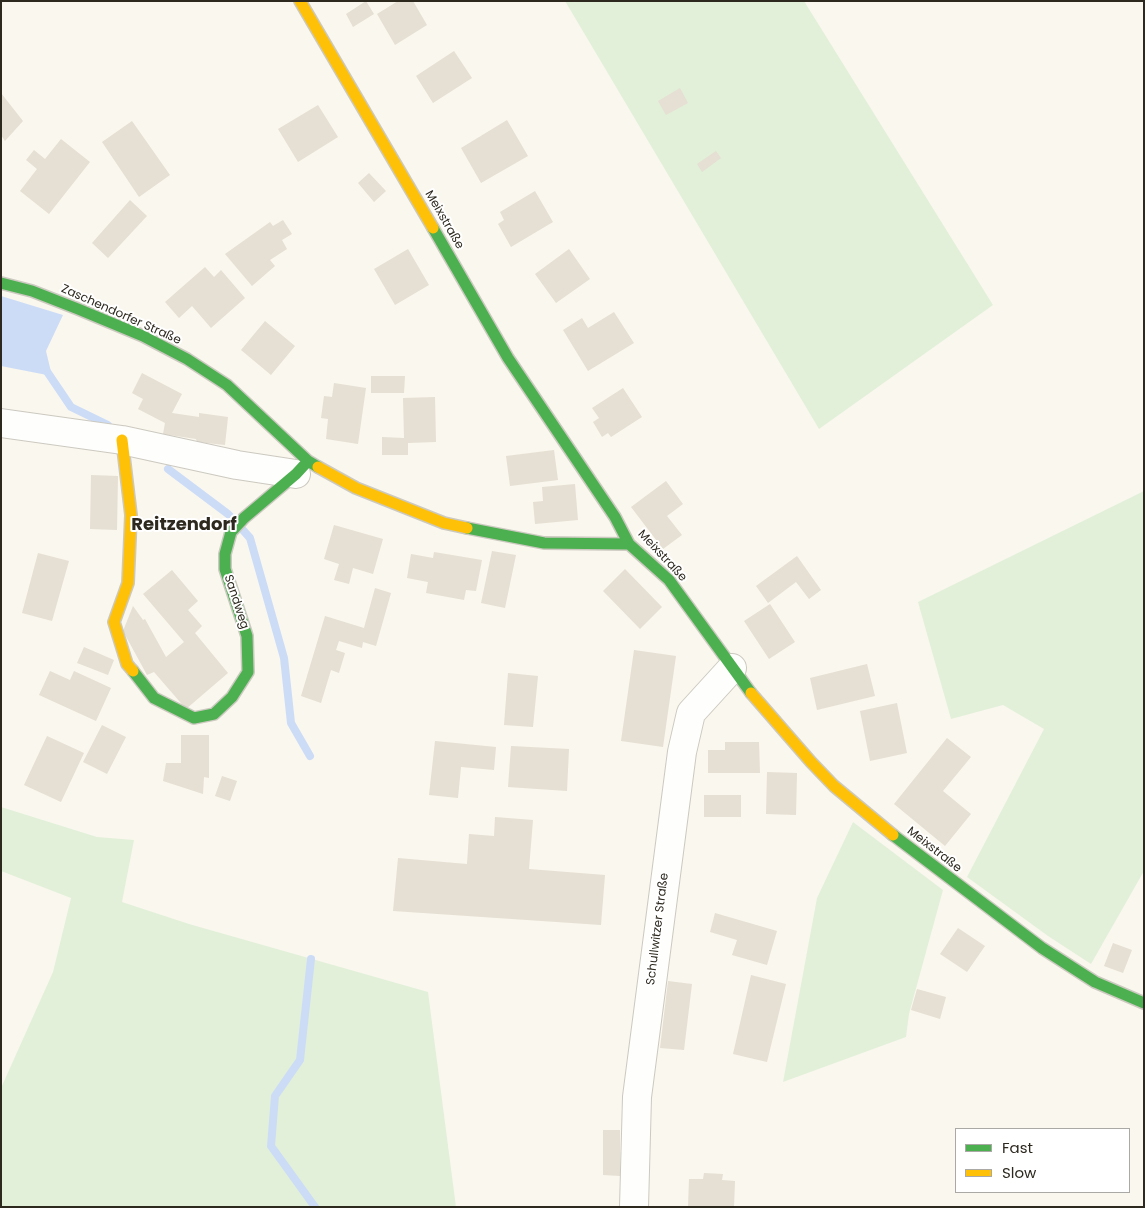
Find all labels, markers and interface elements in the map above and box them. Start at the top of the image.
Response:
street label: Meixstraße [421,188,467,252]
street label: Zaschendorfer Straße [59,282,183,348]
district label: Reitzendorf [131,514,237,536]
street label: Meixstraße [634,527,690,585]
street label: Sandweg [220,573,252,631]
street label: Meixstraße [904,824,964,876]
street label: Schullwitzer Straße [644,872,672,986]
legend [955,1128,1130,1193]
text: Fast [1002,1137,1033,1158]
text: Slow [1002,1162,1036,1183]

